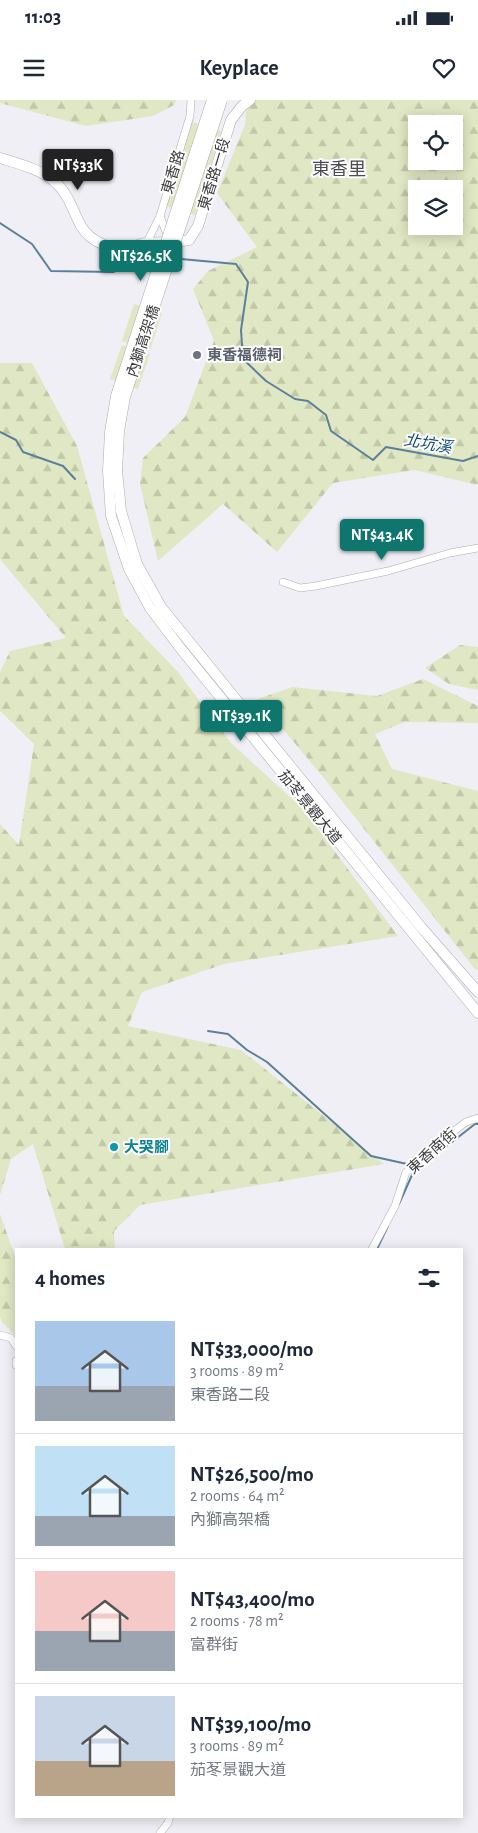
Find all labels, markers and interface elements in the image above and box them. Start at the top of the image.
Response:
text: 11:03 [25,8,61,27]
icon: menu [20,54,48,82]
icon: heart [430,54,458,82]
text: Keyplace [199,57,279,79]
map controls [408,115,463,235]
button: locate [408,115,463,170]
street label: 東香路一段 [195,136,233,212]
pin: NT$33K [37,148,119,191]
street label: 東香路 [159,148,187,196]
text: NT$33K [53,157,103,173]
district label: 東香里 [312,159,366,179]
button: layers [408,180,463,235]
pin: NT$26.5K [89,240,193,282]
text: NT$26.5K [110,248,172,264]
street label: 內獅高架橋 [124,303,162,379]
place label: 東香福德祠 [207,346,282,363]
marker: 東香福德祠 [191,349,203,361]
water label: 北坑溪 [403,431,455,456]
pin: NT$43.4K [330,518,434,561]
text: NT$43.4K [351,527,413,543]
pin: NT$39.1K [189,700,293,742]
text: NT$39.1K [211,708,271,724]
street label: 茄苳景觀大道 [275,767,345,847]
street label: 東香南街 [404,1125,460,1177]
place label: 大哭腳 [124,1139,169,1155]
marker: 大哭腳 [108,1141,120,1153]
icon: filters [415,1264,443,1292]
text: 4 homes [35,1268,105,1289]
text: NT$33,000/mo [190,1339,313,1360]
icon: home [75,1341,135,1401]
text: 3 rooms · 89 m² [190,1363,284,1379]
text: 東香路二段 [190,1387,270,1403]
text: NT$26,500/mo [190,1464,314,1485]
icon: home [75,1466,135,1526]
text: 2 rooms · 64 m² [190,1488,285,1504]
text: 內獅高架橋 [190,1512,270,1528]
text: NT$43,400/mo [190,1589,315,1610]
icon: home [75,1591,135,1651]
text: 2 rooms · 78 m² [190,1613,284,1629]
text: 富群街 [190,1637,238,1653]
text: NT$39,100/mo [190,1714,311,1735]
icon: home [75,1716,135,1776]
text: 3 rooms · 89 m² [190,1738,284,1754]
text: 茄苳景觀大道 [190,1762,286,1778]

